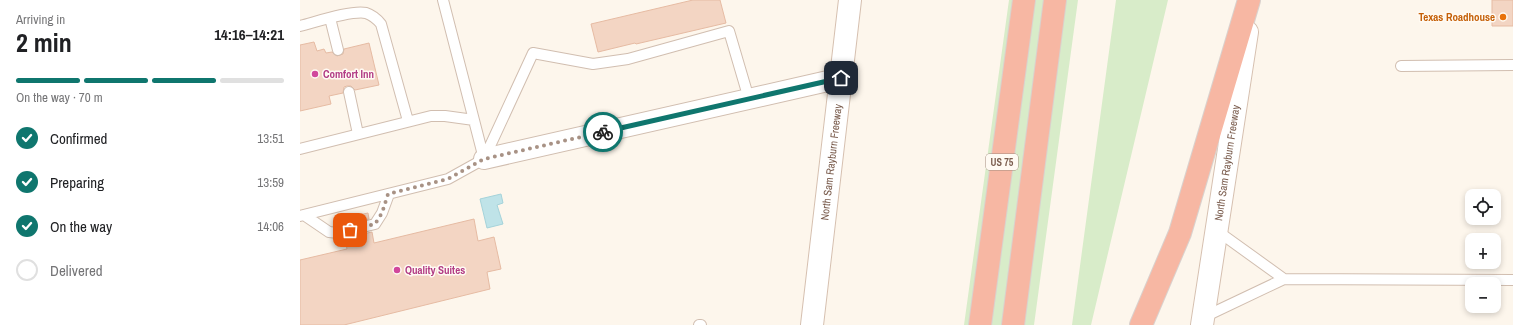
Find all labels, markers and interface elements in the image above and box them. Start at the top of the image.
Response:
place label: Texas Roadhouse [1418,10,1495,24]
text: Arriving in [16,11,65,28]
marker: Texas Roadhouse [1498,12,1508,22]
text: 14:16–14:21 [214,24,284,45]
text: 2 min [16,25,72,60]
pin [824,61,858,95]
place label: Comfort Inn [323,67,374,81]
icon: home [830,67,852,89]
marker: Comfort Inn [310,69,320,79]
text: On the way · 70 m [16,89,103,106]
street label: North Sam Rayburn Freeway [817,103,845,221]
street label: North Sam Rayburn Freeway [1211,104,1243,222]
courier [583,112,623,152]
icon: bike [592,121,614,143]
icon: check [16,127,38,149]
text: Confirmed [50,128,107,149]
text: 13:51 [257,130,284,147]
road number: US 75 [986,154,1018,170]
icon: check [16,171,38,193]
text: Preparing [50,172,104,193]
text: 13:59 [257,174,284,191]
map controls [1465,189,1501,313]
button: locate [1465,189,1501,225]
pin [333,213,367,247]
icon: check [16,215,38,237]
text: On the way [50,216,112,237]
text: 14:06 [257,218,284,235]
icon: bag [339,219,361,241]
button: + [1465,233,1501,269]
text: Delivered [50,260,103,281]
place label: Quality Suites [405,263,465,277]
marker: Quality Suites [392,265,402,275]
button: − [1465,277,1501,313]

